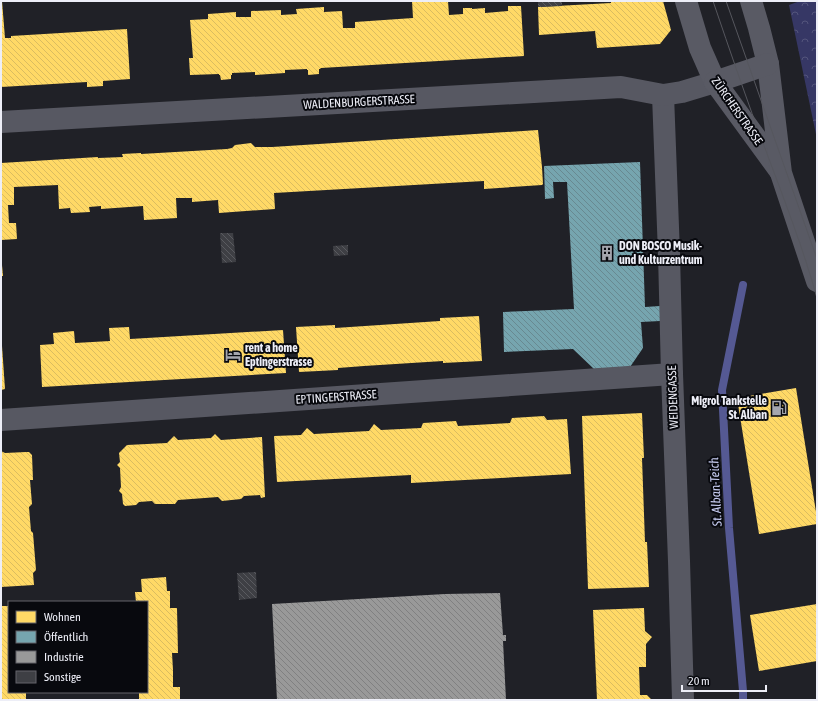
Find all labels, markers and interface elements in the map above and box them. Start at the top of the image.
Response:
street label: ZÜRCHERSTRASSE [709,75,765,147]
street label: WALDENBURGERSTRASSE [303,92,415,112]
place label: DON BOSCO Musik- und Kulturzentrum [619,239,703,267]
building icon: DON BOSCO Musik- und Kulturzentrum [598,244,616,262]
place label: rent a home Eptingerstrasse [245,341,313,369]
hotel icon: rent a home Eptingerstrasse [224,346,242,364]
street label: WEIDENGASSE [665,365,681,429]
street label: EPTINGERSTRASSE [295,387,377,407]
place label: Migrol Tankstelle St. Alban [691,394,768,422]
fuel station icon: Migrol Tankstelle St. Alban [770,399,788,417]
water label: St. Alban-Teich [706,456,725,528]
legend [8,601,148,693]
text: Wohnen [44,610,81,624]
text: Öffentlich [44,630,88,644]
text: Industrie [44,650,84,664]
scale bar [682,667,766,693]
text: Sonstige [44,670,81,684]
text: 20 m [688,674,710,688]

